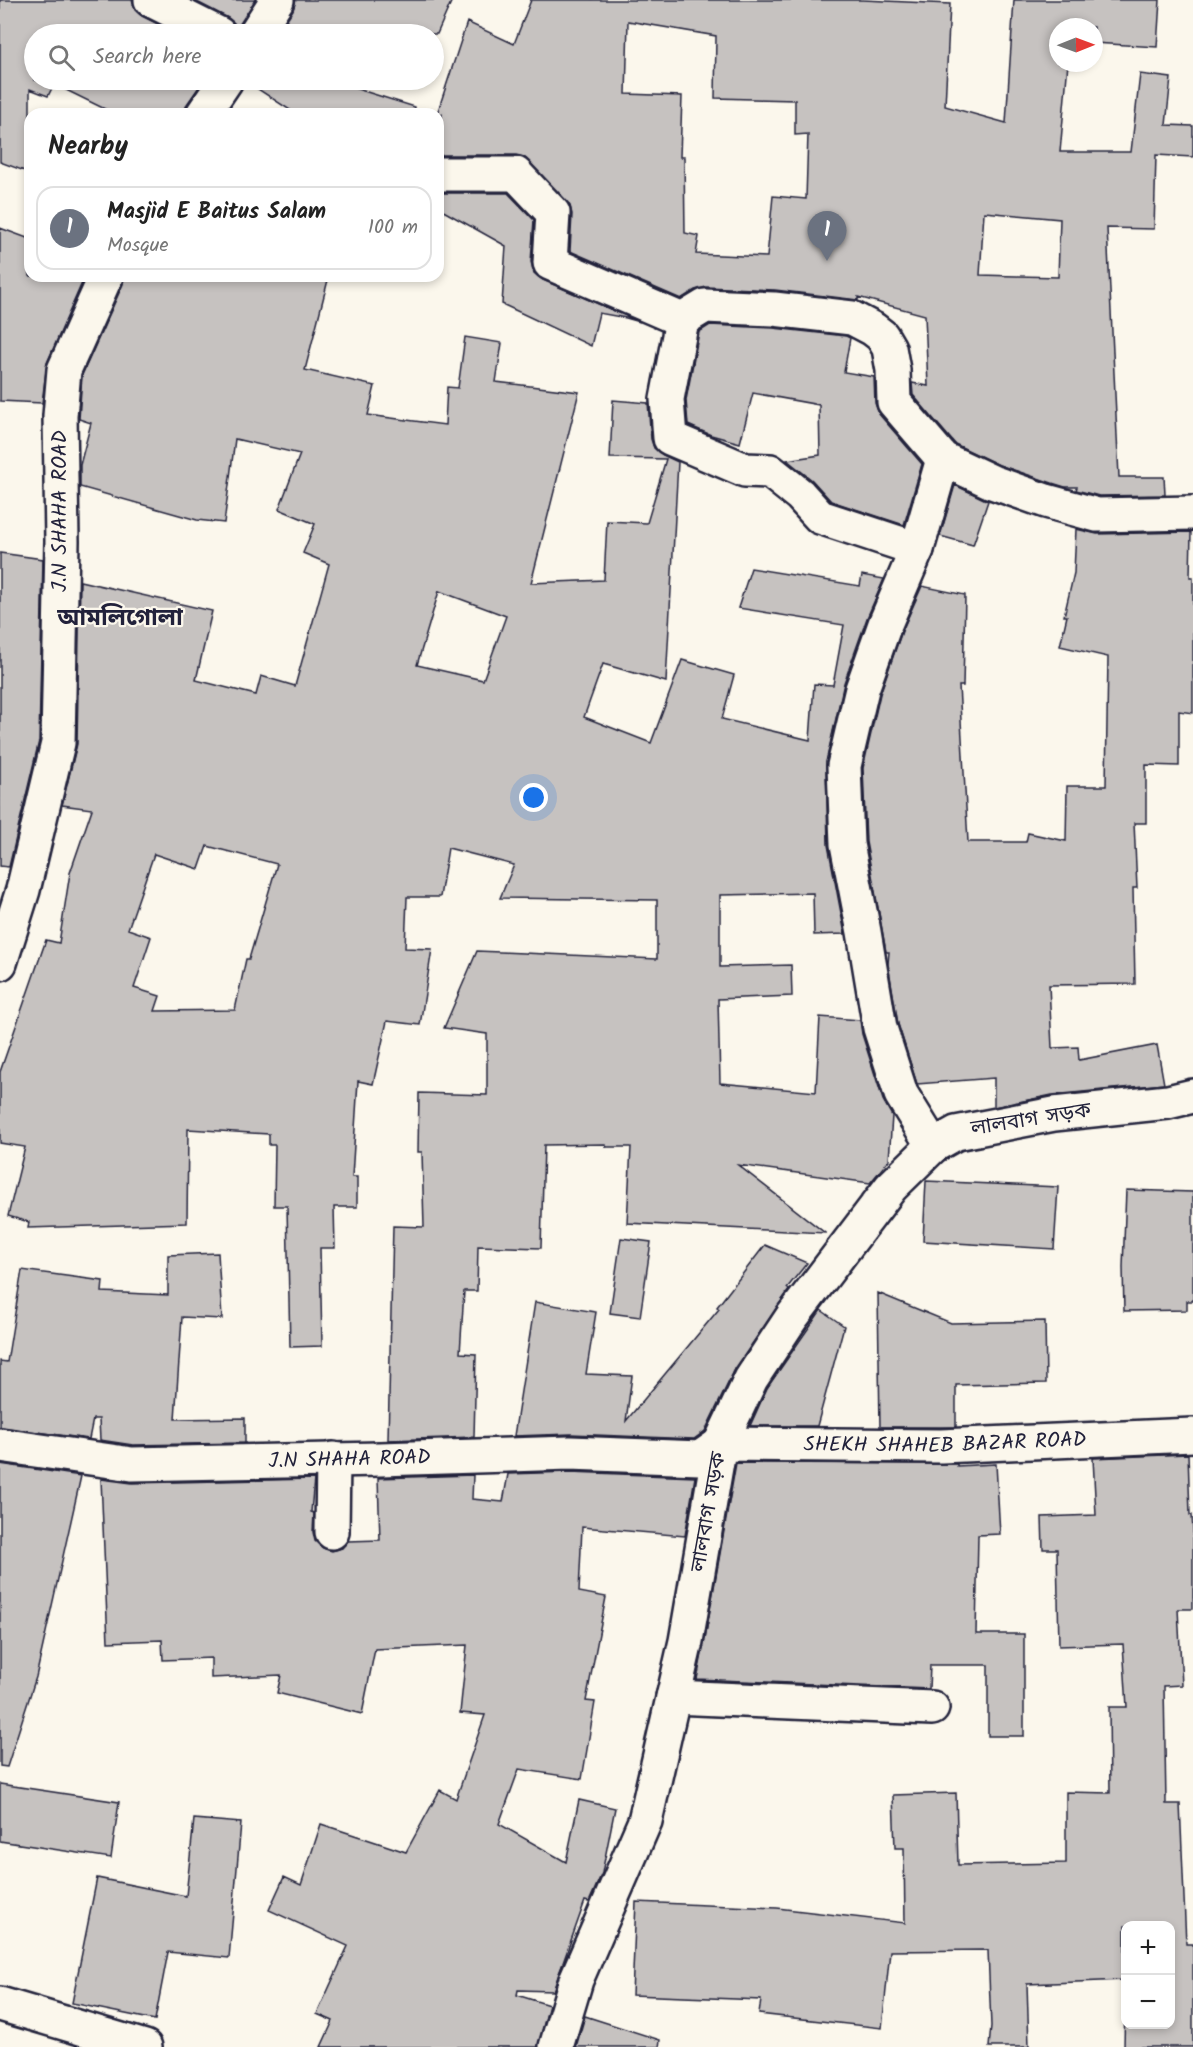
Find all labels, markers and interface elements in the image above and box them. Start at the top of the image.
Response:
north arrow [1049,18,1103,72]
search box [24,24,444,90]
text: Search here [93,40,201,75]
icon: search [45,41,78,74]
text: Nearby [48,126,128,168]
text: Masjid E Baitus Salam [107,195,326,230]
text: 1 [66,212,73,244]
text: 100 m [368,212,418,244]
pin: 1 [808,212,846,261]
text: Mosque [107,230,168,262]
street label: J.N SHAHA ROAD [44,430,77,592]
district label: আমলিগোলা [56,599,184,638]
your location [519,783,548,812]
street label: লালবাগ সড়ক [967,1094,1095,1146]
street label: SHEKH SHAHEB BAZAR ROAD [803,1423,1087,1463]
street label: J.N SHAHA ROAD [268,1441,431,1478]
street label: লালবাগ সড়ক [682,1448,736,1576]
map controls [1121,1921,1175,2029]
button: + [1121,1921,1175,1975]
button: − [1121,1975,1175,2029]

